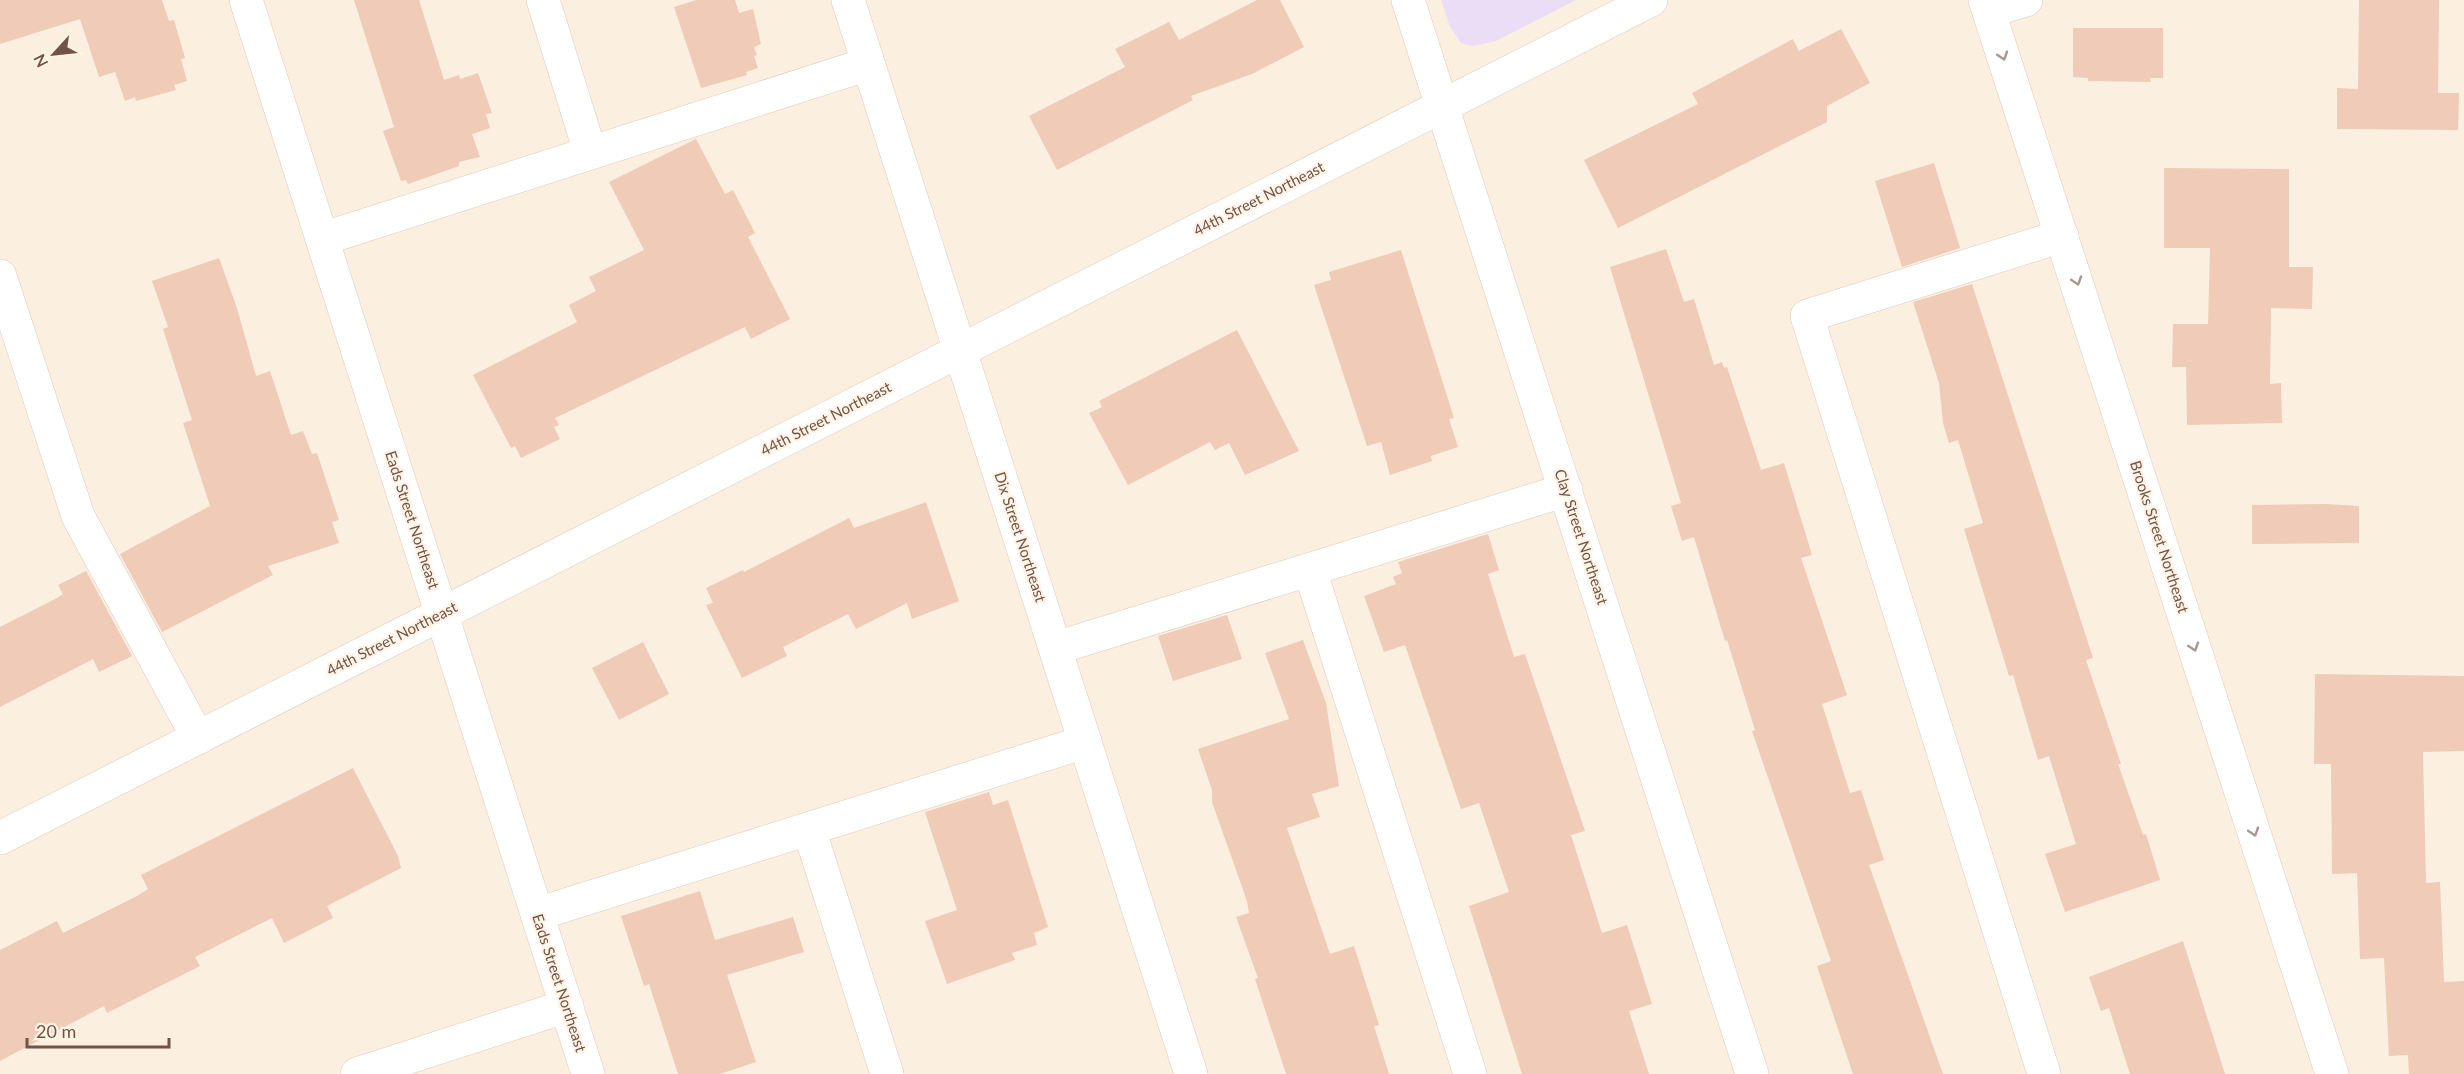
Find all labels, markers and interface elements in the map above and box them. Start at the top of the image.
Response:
north arrow [24,24,84,84]
one-way arrow [1996,50,2009,61]
text: N [29,51,51,71]
street label: 44th Street Northeast [1190,157,1328,239]
one-way arrow [2070,275,2082,286]
street label: 44th Street Northeast [757,377,895,459]
street label: Eads Street Northeast [382,448,444,592]
street label: Brooks Street Northeast [2127,458,2193,616]
street label: Clay Street Northeast [1552,467,1613,607]
street label: Dix Street Northeast [991,469,1051,605]
street label: 44th Street Northeast [323,597,461,679]
one-way arrow [2187,641,2199,652]
one-way arrow [2246,826,2259,837]
street label: Eads Street Northeast [529,911,591,1055]
scale bar [27,1011,170,1049]
text: 20 m [36,1020,76,1042]

